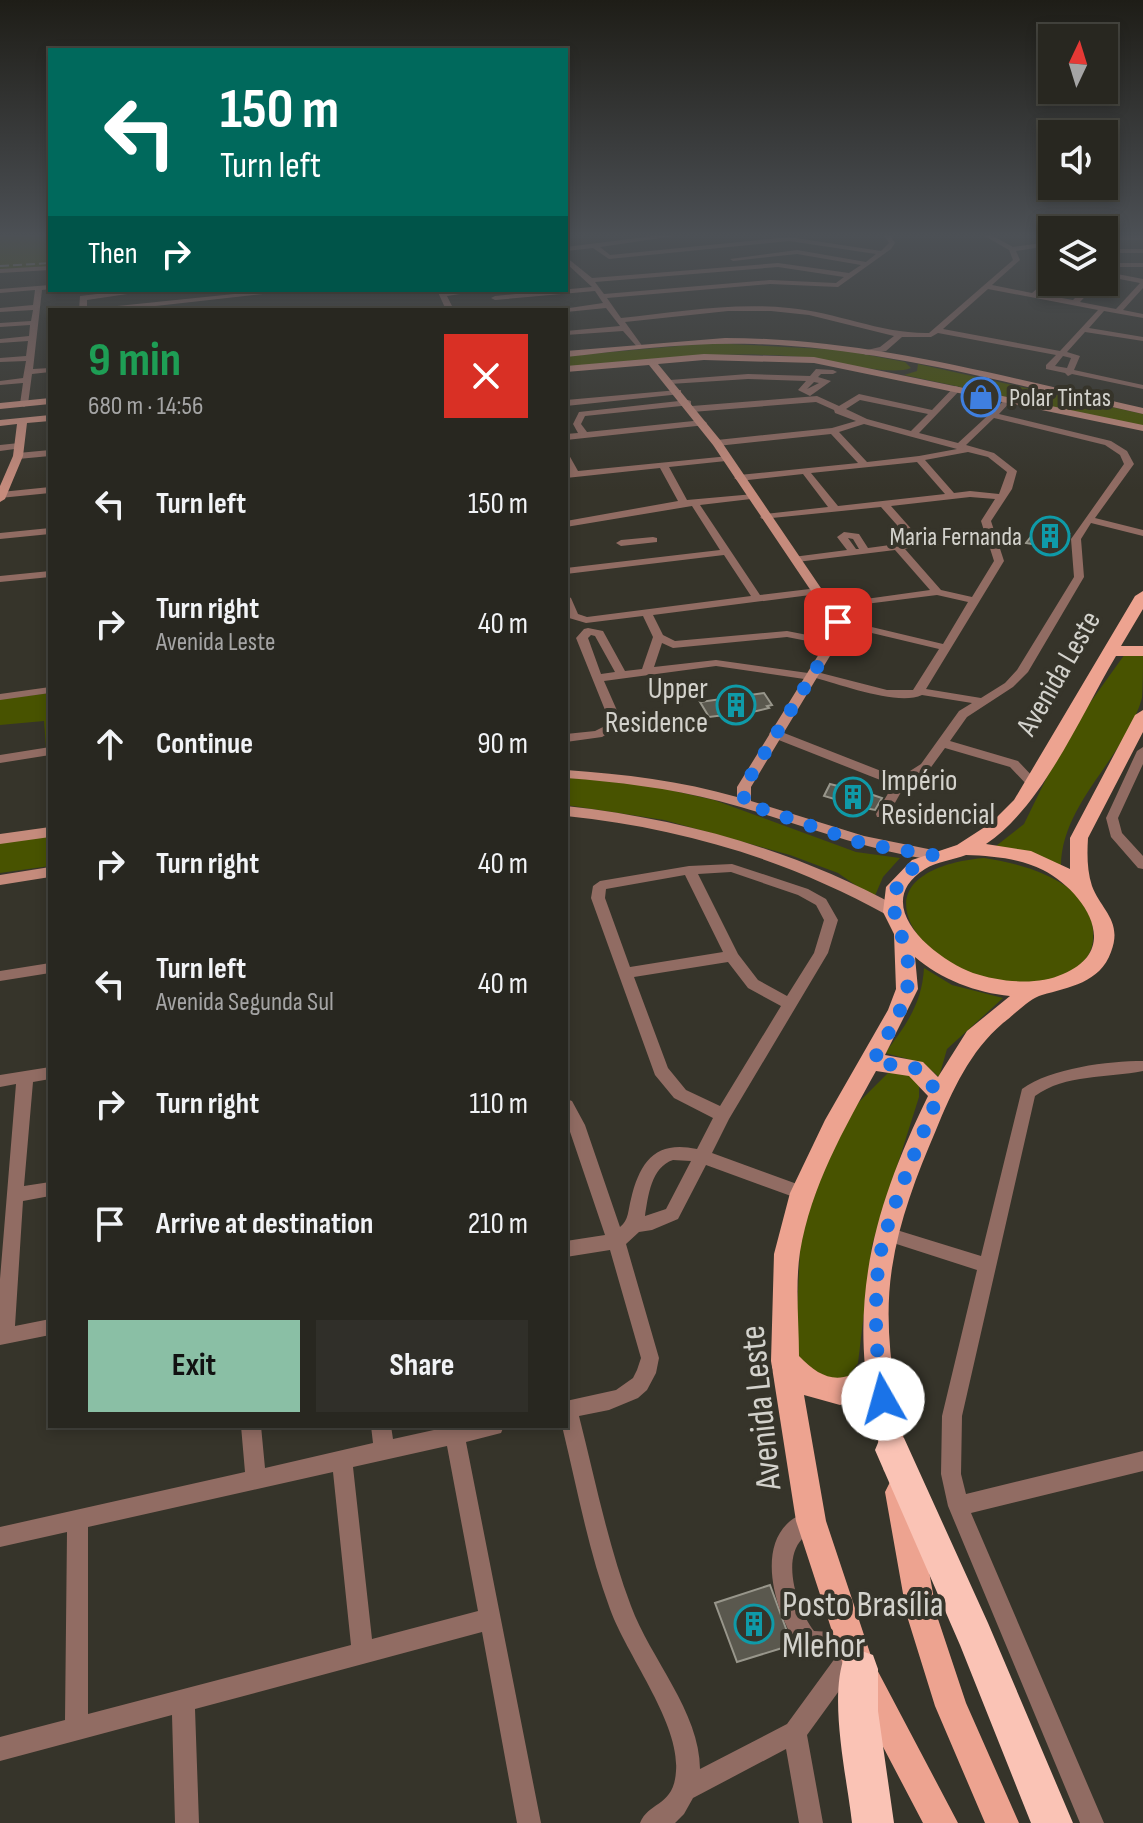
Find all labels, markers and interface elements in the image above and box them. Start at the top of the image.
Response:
north arrow [1038,24,1118,104]
map controls [1038,24,1118,296]
text: 150 m [220,77,339,144]
icon: left [88,80,192,184]
button: sound [1038,120,1118,200]
text: Turn left [220,145,321,188]
button: layers [1038,216,1118,296]
icon: right [154,232,198,276]
text: Then [88,236,138,272]
text: 9 min [88,332,181,389]
button: close [444,334,528,418]
shop icon: Polar Tintas [960,376,1002,418]
place label: Polar Tintas [1009,383,1111,414]
text: 680 m · 14:56 [88,391,203,422]
icon: left [88,482,132,526]
text: Turn left [156,486,246,522]
text: 150 m [468,486,528,522]
building icon: Maria Fernanda [1029,515,1071,557]
place label: Maria Fernanda [890,522,1022,553]
pin [804,588,872,656]
text: Turn right [156,591,259,627]
icon: arrive [816,600,860,644]
icon: right [88,602,132,646]
street label: Avenida Leste [1008,605,1109,743]
text: 40 m [478,606,528,642]
text: Avenida Leste [156,627,275,658]
place label: Upper Residence [605,671,708,741]
building icon: Upper Residence [715,684,757,726]
icon: ahead [88,722,132,766]
text: Continue [156,726,253,762]
text: 90 m [477,726,528,762]
place label: Império Residencial [881,763,995,833]
building icon: Império Residencial [832,776,874,818]
icon: right [88,842,132,886]
text: Turn right [156,846,259,882]
text: 40 m [478,846,528,882]
text: Turn left [156,951,246,987]
icon: left [88,962,132,1006]
text: 40 m [478,966,528,1002]
text: Avenida Segunda Sul [156,987,334,1018]
icon: right [88,1082,132,1126]
text: Turn right [156,1086,259,1122]
text: 110 m [470,1086,528,1122]
icon: arrive [88,1202,132,1246]
text: Arrive at destination [156,1206,373,1242]
text: 210 m [468,1206,528,1242]
button: Exit [88,1320,300,1412]
button: Share [316,1320,528,1412]
street label: Avenida Leste [731,1323,792,1493]
position arrow [841,1357,925,1441]
place label: Posto Brasília Mlehor [782,1584,944,1668]
building icon: Posto Brasília Mlehor [733,1603,775,1645]

